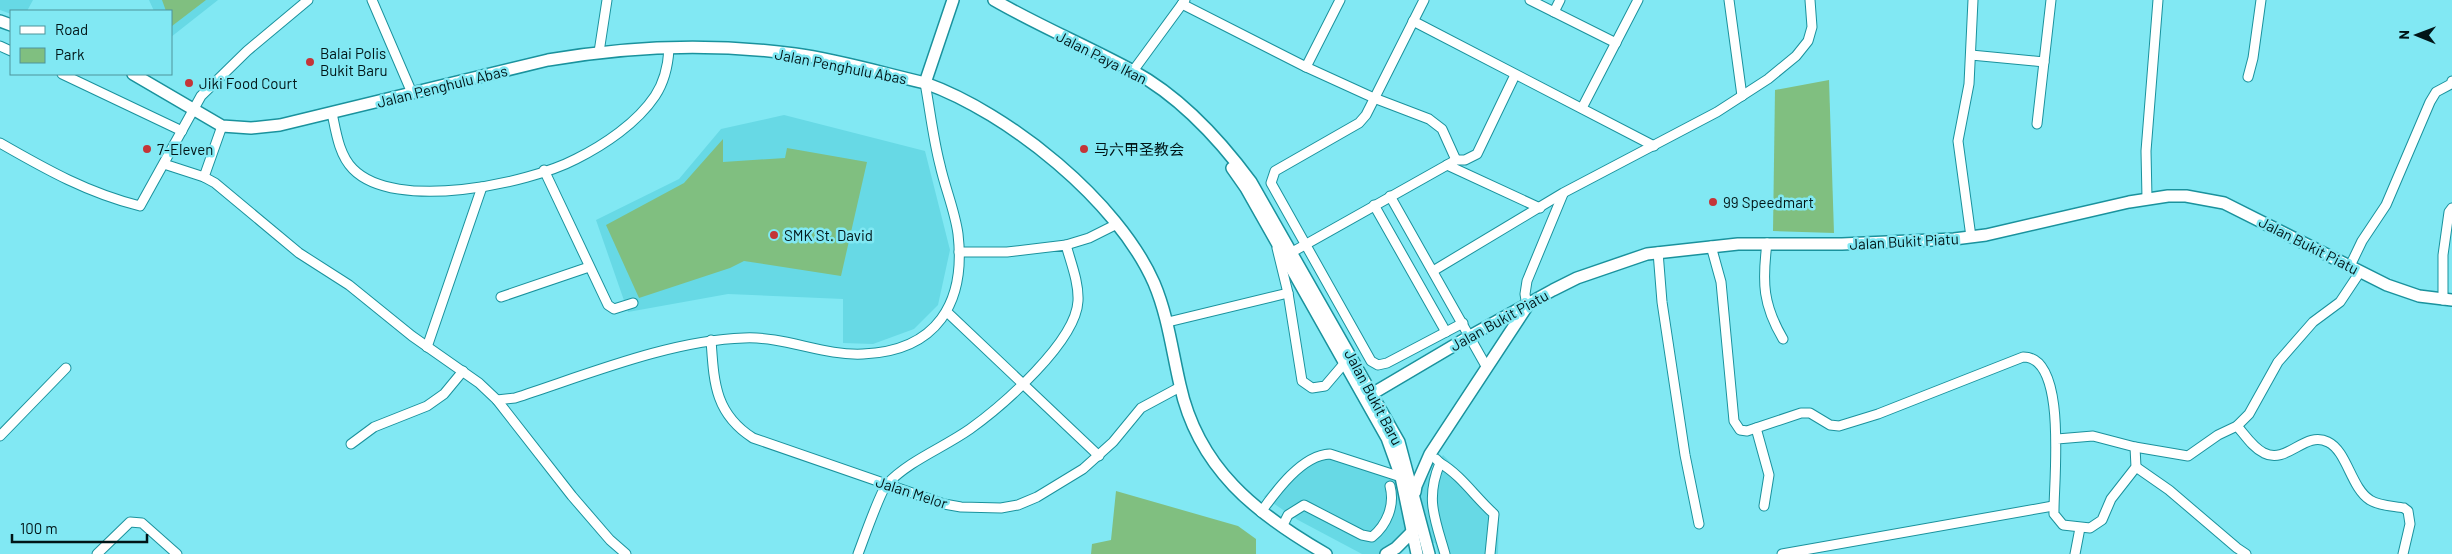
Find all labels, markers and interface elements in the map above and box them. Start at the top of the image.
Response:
legend [10,10,172,75]
north arrow [2392,10,2442,60]
text: Road [55,20,88,38]
street label: Jalan Paya Ikan [1054,26,1150,88]
text: N [2395,30,2412,40]
place label: Balai Polis Bukit Baru [320,44,388,79]
street label: Jalan Penghulu Abas [773,44,909,88]
text: Park [55,45,85,63]
marker: Balai Polis Bukit Baru [304,56,316,68]
street label: Jalan Penghulu Abas [375,61,509,111]
place label: Jiki Food Court [199,74,298,92]
marker: Jiki Food Court [183,77,195,89]
place label: 7-Eleven [157,140,213,158]
place label: 马六甲圣教会 [1094,140,1184,158]
marker: 7-Eleven [141,143,153,155]
marker: 马六甲圣教会 [1078,143,1090,155]
place label: 99 Speedmart [1723,193,1814,211]
marker: 99 Speedmart [1707,196,1719,208]
street label: Jalan Bukit Piatu [2256,212,2362,278]
place label: SMK St. David [784,226,873,244]
marker: SMK St. David [768,229,780,241]
street label: Jalan Bukit Piatu [1849,229,1959,253]
street label: Jalan Bukit Piatu [1447,286,1551,354]
street label: Jalan Bukit Baru [1341,346,1407,448]
street label: Jalan Melor [874,472,951,512]
scale bar [12,512,148,544]
text: 100 m [20,519,58,537]

